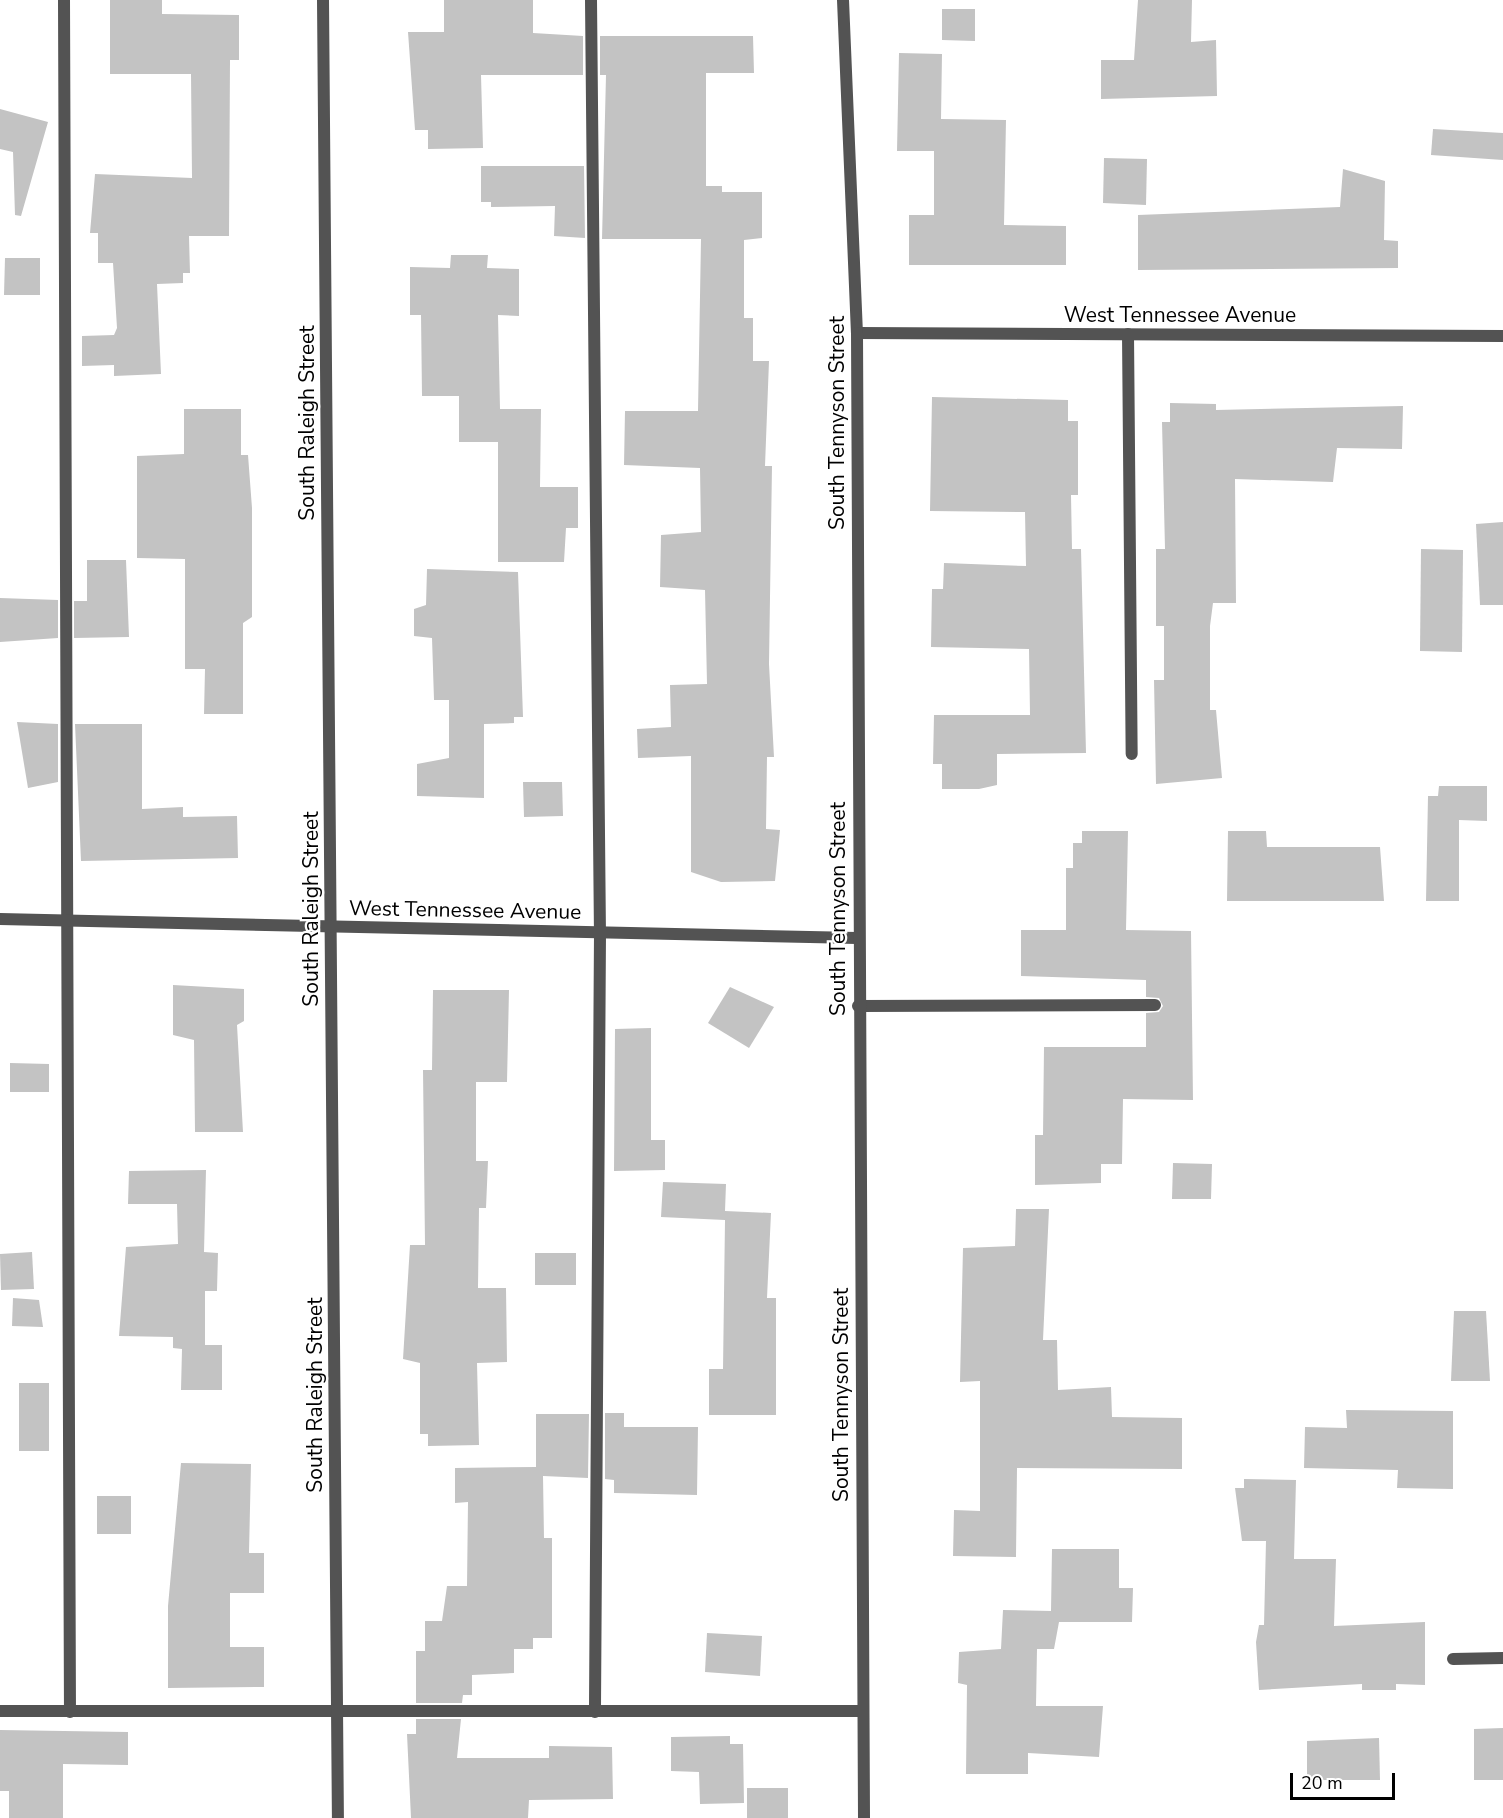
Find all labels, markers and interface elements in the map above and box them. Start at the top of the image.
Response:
street label: West Tennessee Avenue [1064,302,1296,328]
street label: South Tennyson Street [824,316,850,530]
street label: South Raleigh Street [294,325,320,521]
street label: South Tennyson Street [825,802,851,1016]
street label: South Raleigh Street [298,811,324,1007]
street label: West Tennessee Avenue [349,895,581,925]
street label: South Tennyson Street [828,1288,854,1502]
street label: South Raleigh Street [302,1297,328,1493]
scale bar [1293,1761,1398,1799]
text: 20 m [1301,1771,1343,1795]

